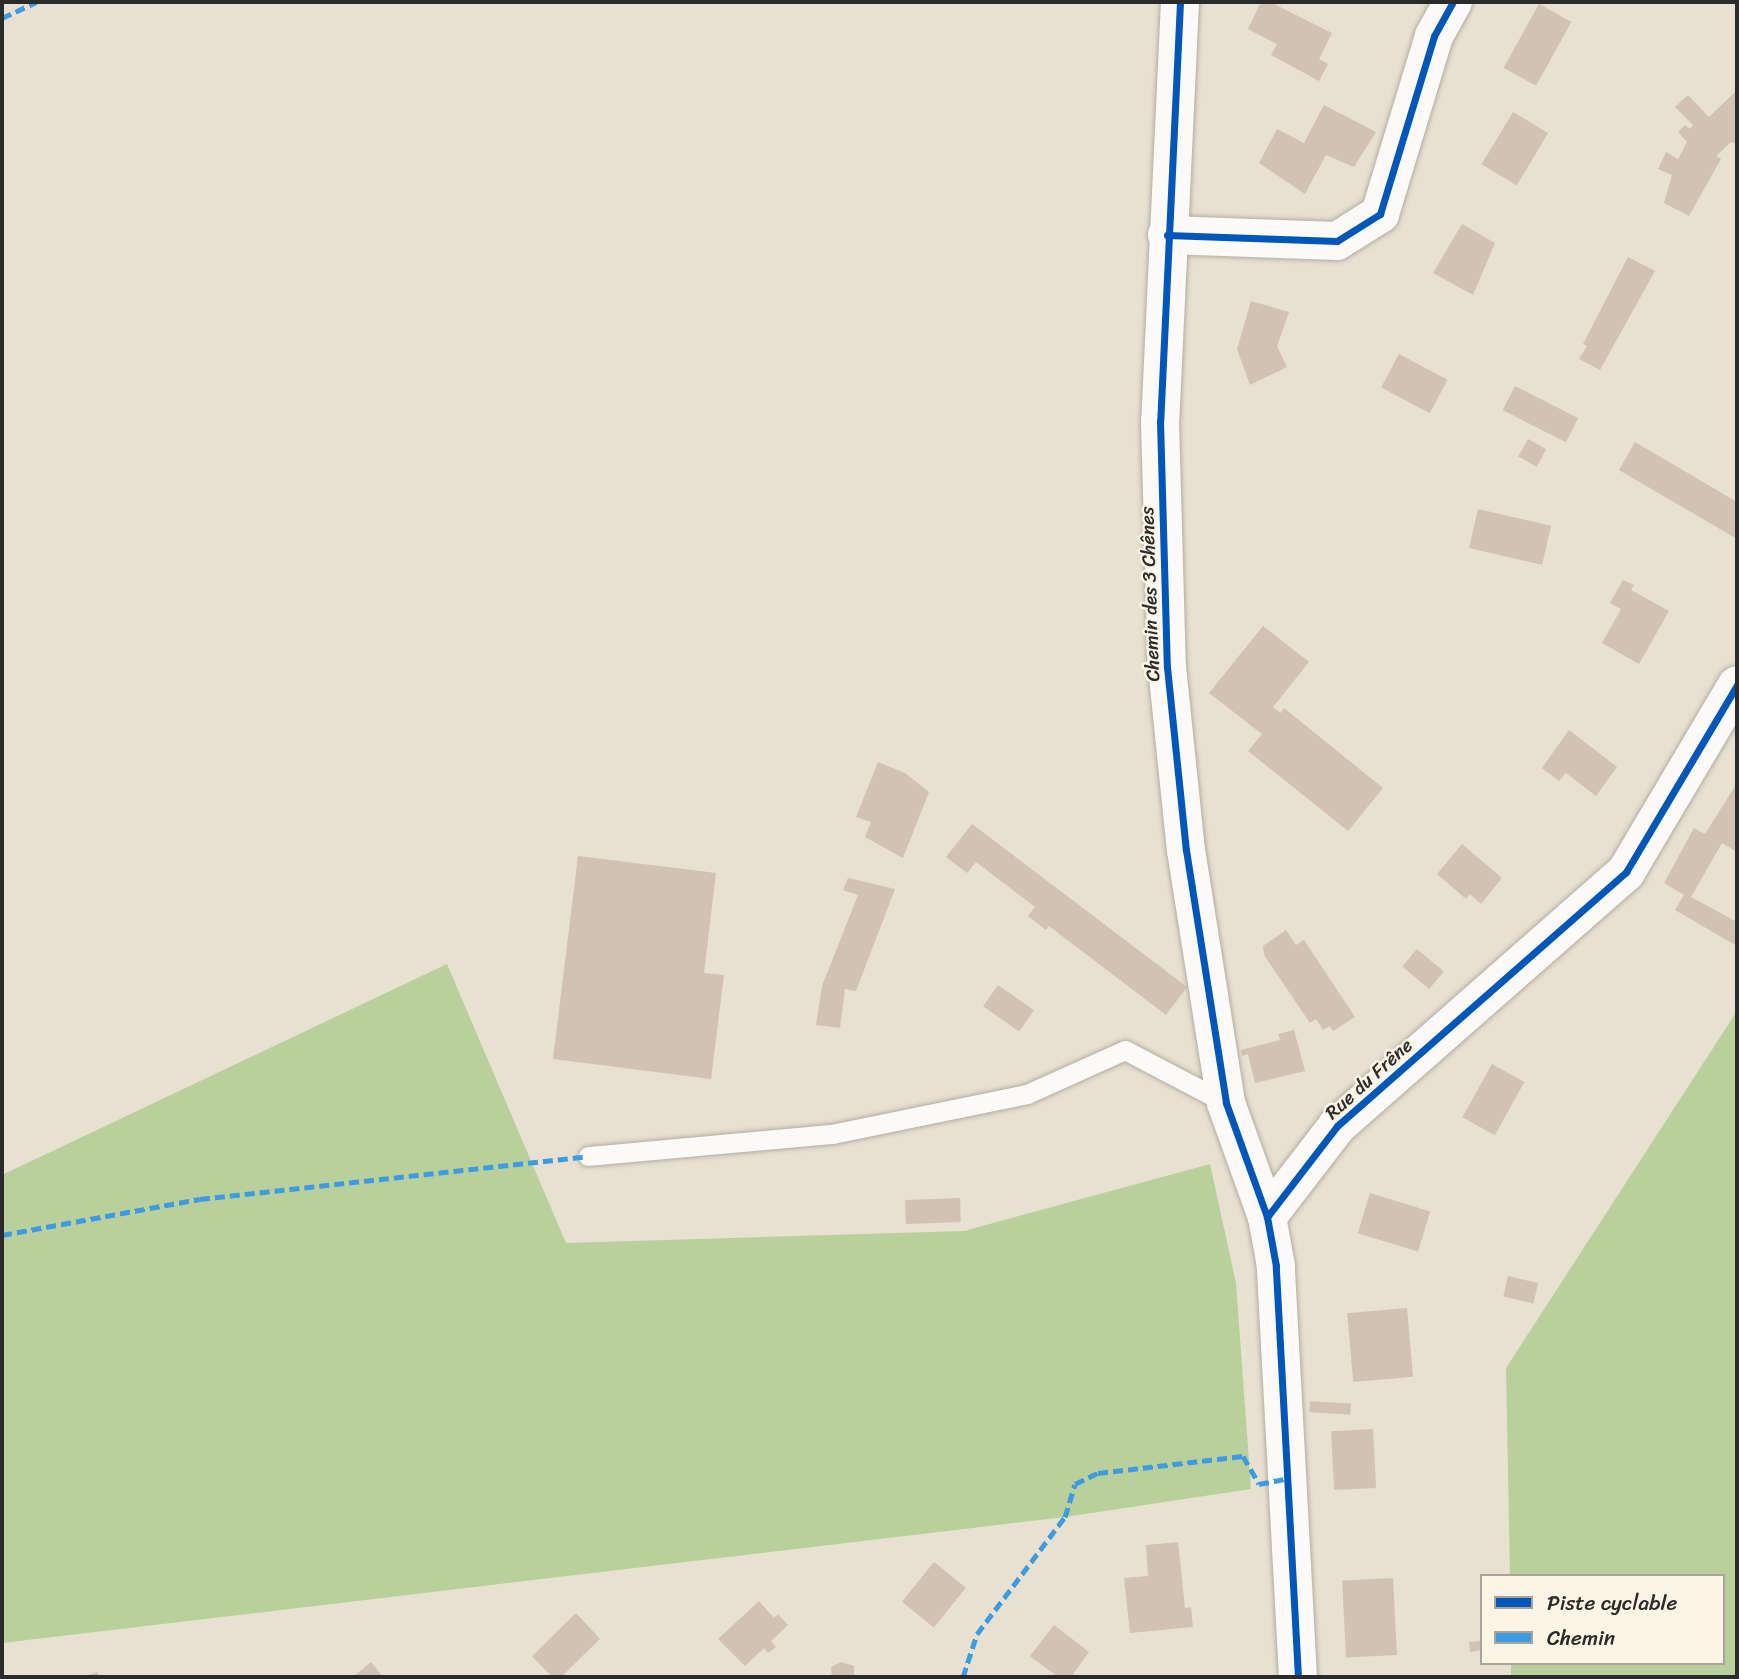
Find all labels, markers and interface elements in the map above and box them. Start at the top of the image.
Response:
street label: Chemin des 3 Chênes [1136,506,1164,682]
street label: Rue du Frêne [1321,1034,1417,1124]
legend [1480,1574,1725,1665]
text: Piste cyclable [1547,1584,1677,1622]
text: Chemin [1547,1619,1615,1657]

